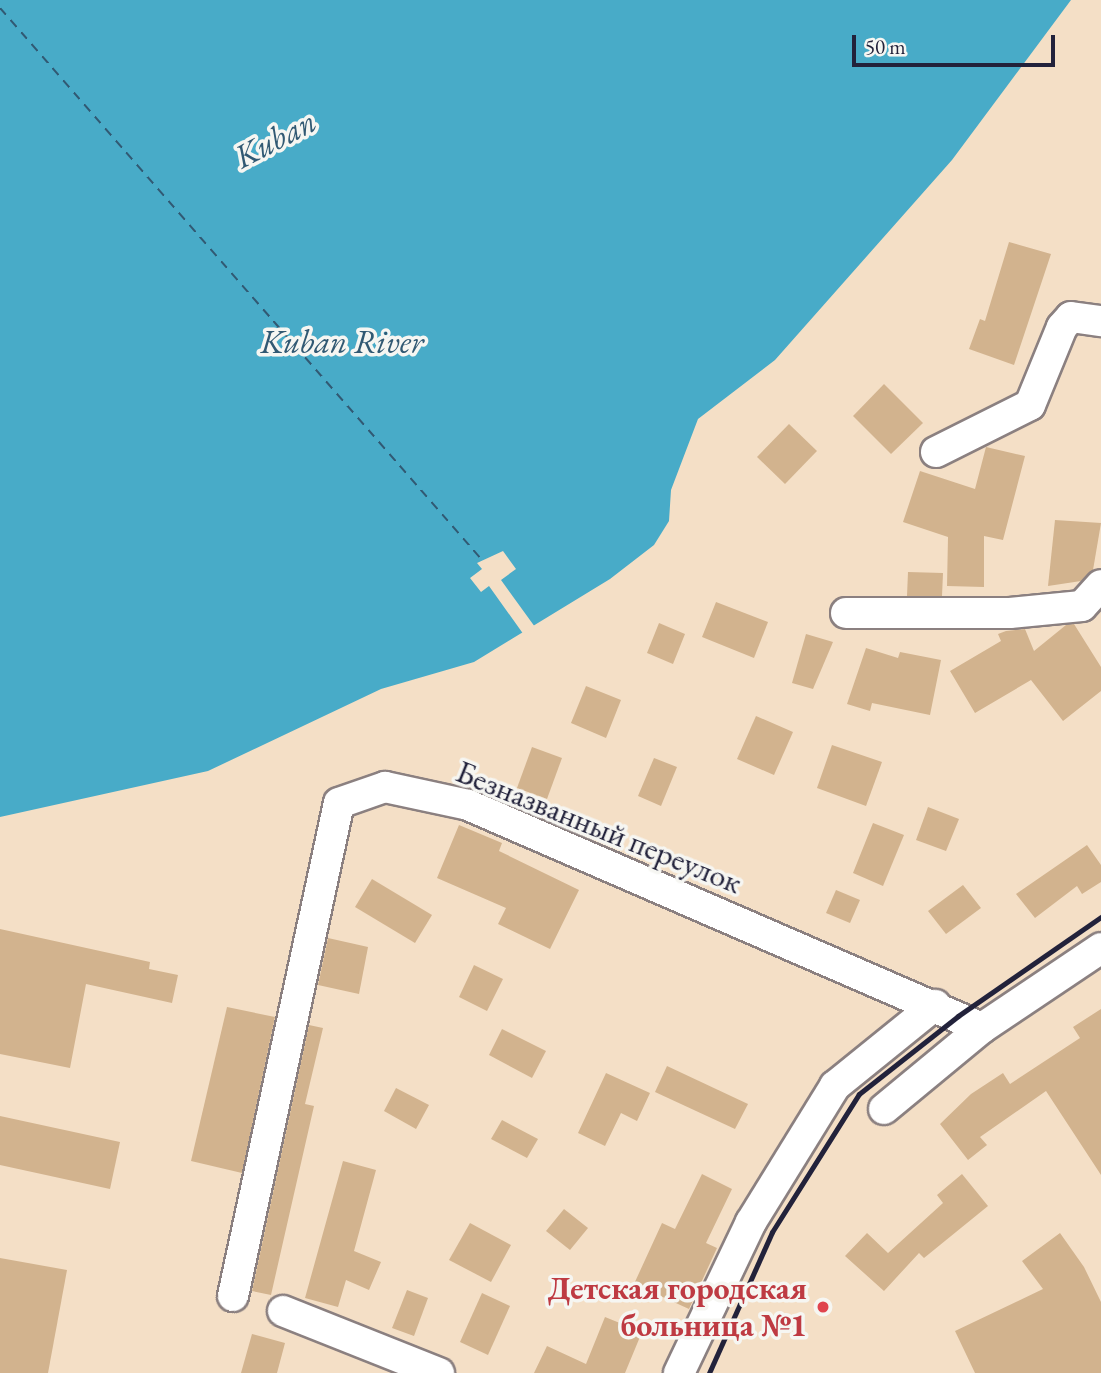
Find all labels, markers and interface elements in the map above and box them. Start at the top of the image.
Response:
scale bar [856,21,1059,65]
text: 50 m [865,33,906,60]
water label: Kuban [227,101,323,177]
water label: Kuban River [260,322,424,362]
street label: Безназванный переулок [451,752,747,902]
place label: Детская городская больница №1 [547,1270,807,1345]
marker: Детская городская больница №1 [813,1297,833,1317]

